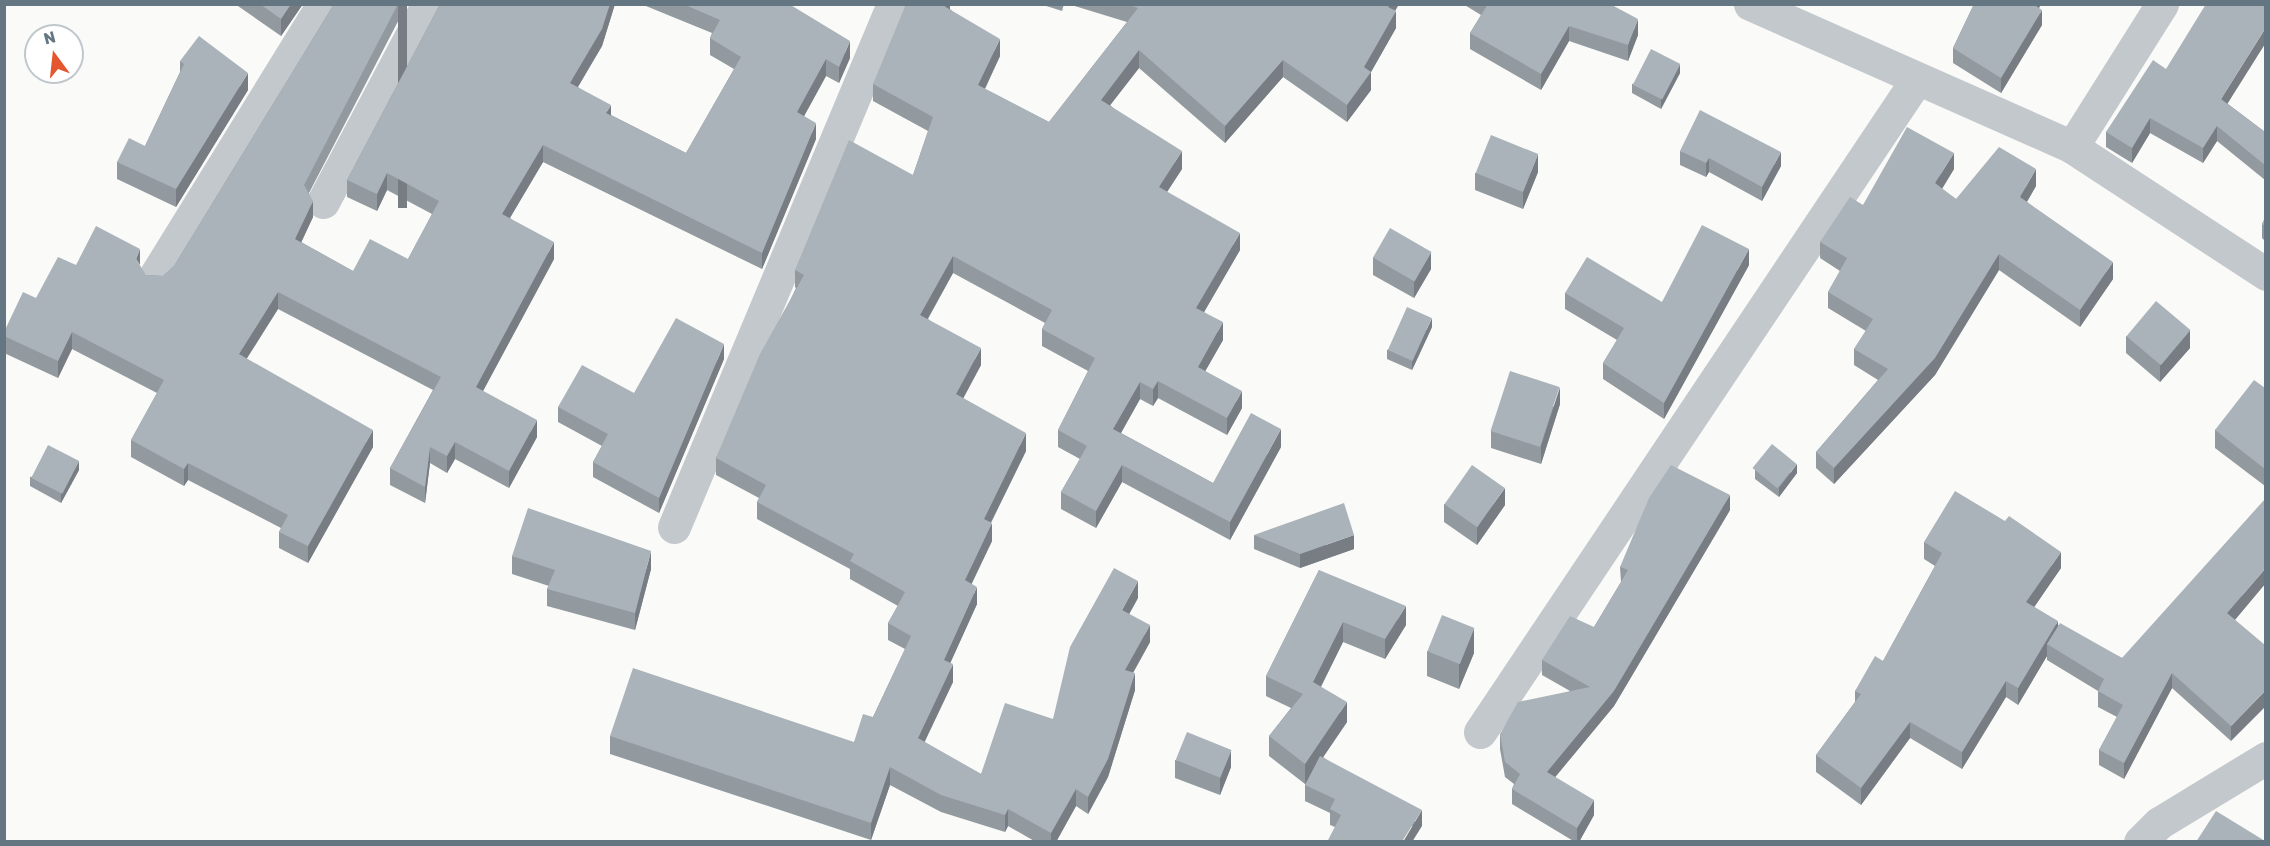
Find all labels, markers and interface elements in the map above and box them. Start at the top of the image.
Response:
north arrow [24,24,84,84]
text: N [42,27,58,49]

